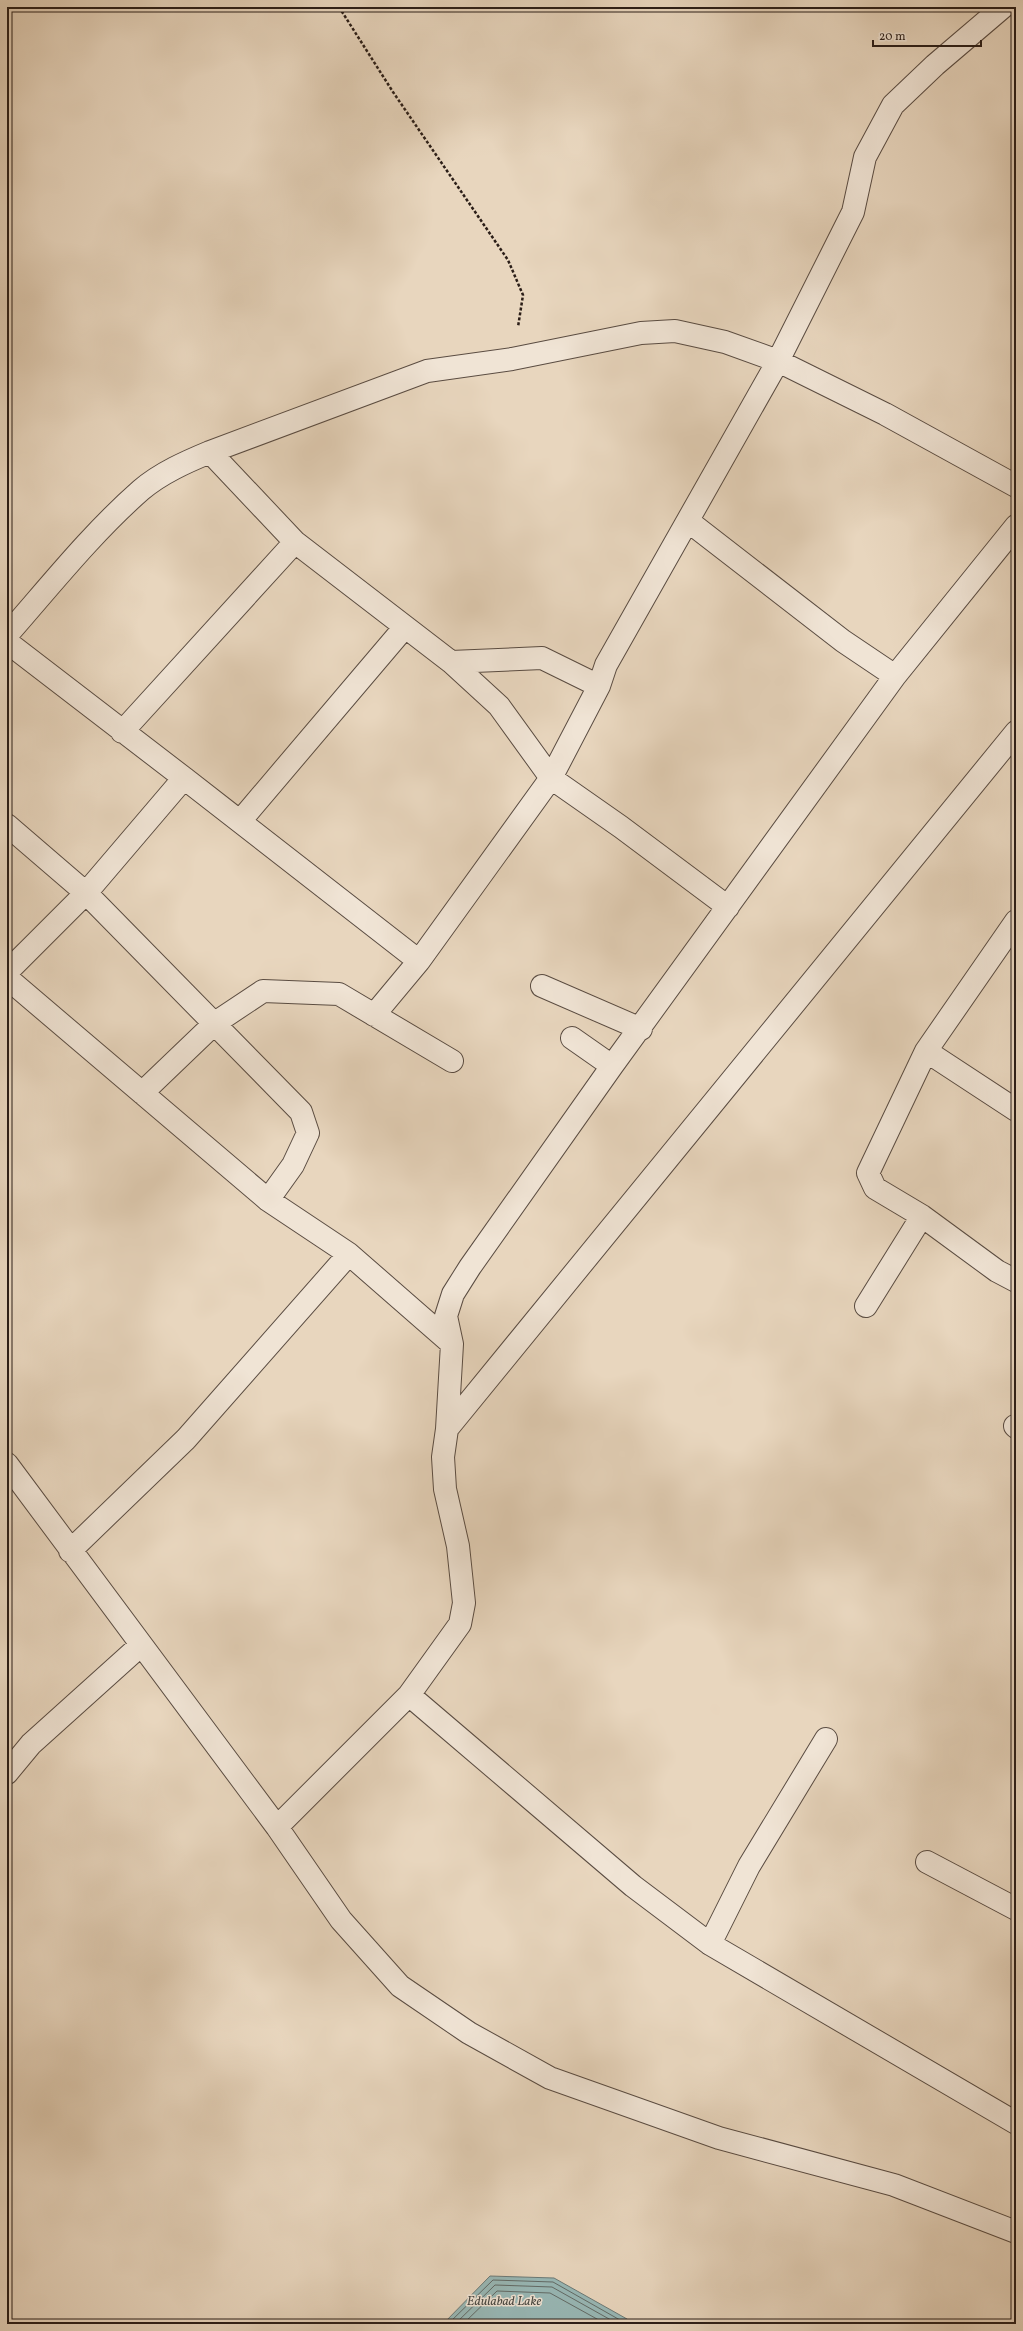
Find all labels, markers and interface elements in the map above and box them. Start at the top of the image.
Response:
scale bar [873,22,981,48]
text: 20 m [879,29,906,45]
water label: Edulabad Lake [467,2293,541,2311]

